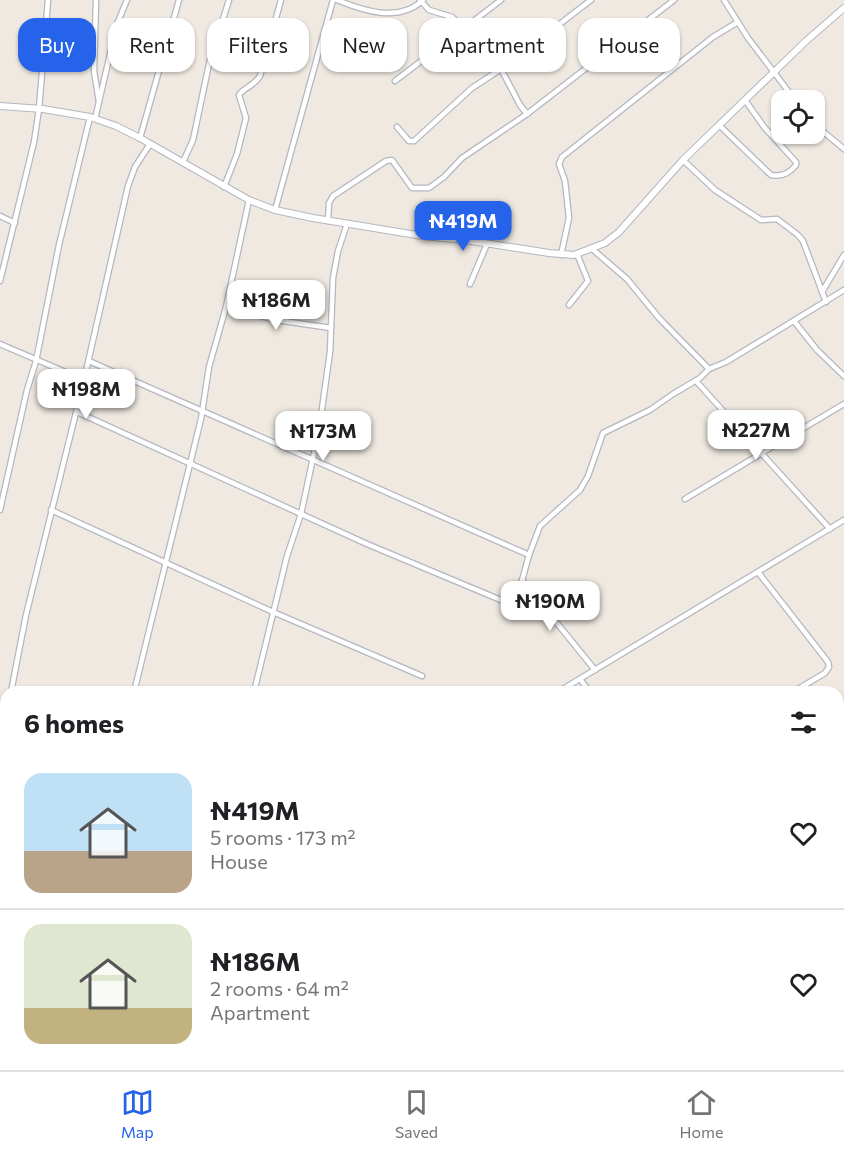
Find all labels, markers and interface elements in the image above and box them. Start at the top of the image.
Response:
chip: Buy [18,18,96,72]
chip: Rent [108,18,195,72]
chip: Filters [207,18,309,72]
chip: New [321,18,407,72]
chip: Apartment [419,18,566,72]
chip: House [578,18,680,72]
map controls [771,90,825,144]
button: locate [771,90,825,144]
pin: ₦419M [421,201,505,252]
text: ₦419M [429,208,497,232]
pin: ₦186M [234,280,318,331]
text: ₦186M [241,287,311,311]
pin: ₦198M [44,369,128,420]
text: ₦198M [51,376,121,400]
pin: ₦227M [714,410,798,461]
pin: ₦173M [281,411,365,462]
text: ₦227M [721,417,791,441]
text: ₦173M [289,418,357,442]
pin: ₦190M [508,581,592,632]
text: ₦190M [515,588,585,612]
icon: filters [787,706,820,739]
text: 6 homes [24,707,124,738]
text: ₦419M [210,794,300,825]
icon: home [72,797,144,869]
icon: heart [787,817,820,850]
text: 5 rooms · 173 m² [210,825,356,849]
text: House [210,849,268,873]
text: ₦186M [210,945,300,976]
icon: home [72,948,144,1020]
icon: heart [787,968,820,1001]
text: 2 rooms · 64 m² [210,976,349,1000]
text: Apartment [210,1000,310,1024]
tab: Map [121,1086,154,1141]
tab: Saved [395,1086,438,1141]
tab: Home [679,1086,723,1141]

